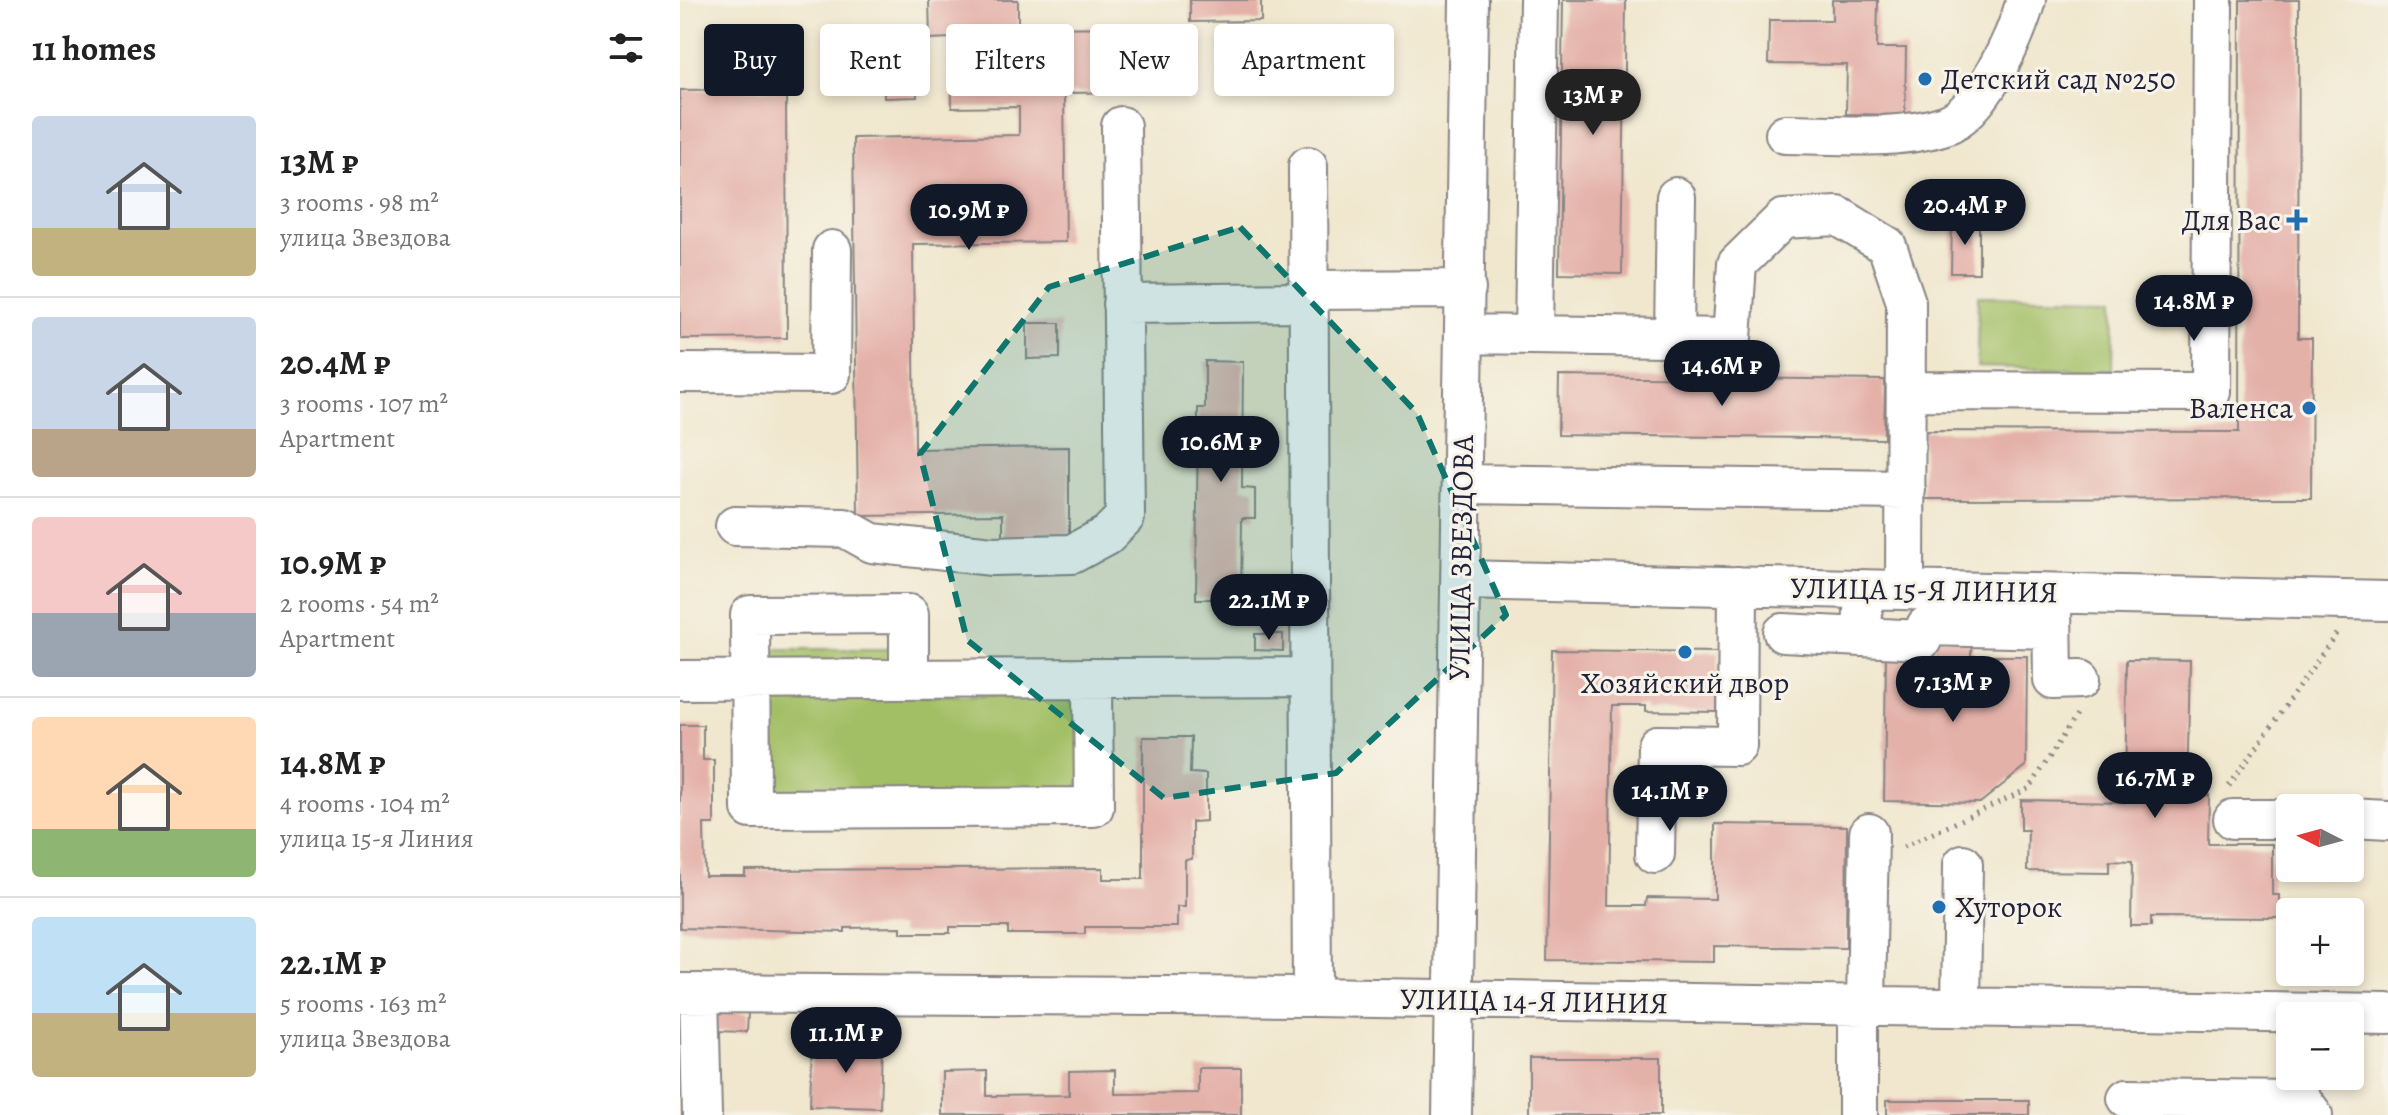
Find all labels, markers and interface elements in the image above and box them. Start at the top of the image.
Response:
chip: Buy [704,24,804,96]
chip: Rent [820,24,930,96]
chip: Filters [946,24,1074,96]
chip: New [1090,24,1198,96]
chip: Apartment [1214,24,1394,96]
text: 11 homes [32,25,156,72]
icon: filters [604,26,648,70]
place label: Детский сад №250 [1941,59,2176,99]
pin: 13M ₽ [1537,69,1649,137]
marker: Детский сад №250 [1916,70,1934,88]
text: 13M ₽ [1563,77,1623,112]
text: 13M ₽ [280,138,359,185]
icon: home [96,148,192,244]
pin: 20.4M ₽ [1891,179,2039,247]
pin: 10.9M ₽ [895,184,1043,252]
text: 3 rooms · 98 m² [280,185,439,220]
text: 20.4M ₽ [1923,187,2007,222]
text: 10.9M ₽ [928,192,1010,227]
place label: Для Вас [2182,200,2281,240]
marker: Для Вас [2288,211,2306,229]
text: улица Звездова [280,220,451,255]
pin: 14.8M ₽ [2120,275,2268,343]
text: 14.8M ₽ [2154,283,2234,318]
text: 20.4M ₽ [280,339,391,386]
pin: 14.6M ₽ [1648,340,1796,408]
text: 14.6M ₽ [1682,348,1762,383]
icon: home [96,349,192,445]
text: 3 rooms · 107 m² [280,386,448,421]
place label: Валенса [2189,388,2293,428]
marker: Валенса [2300,399,2318,417]
pin: 10.6M ₽ [1147,416,1295,484]
text: Apartment [280,421,395,456]
text: 10.6M ₽ [1180,424,1262,459]
street label: УЛИЦА ЗВЕЗДОВА [1439,434,1483,681]
text: 10.9M ₽ [280,539,386,586]
icon: home [96,549,192,645]
street label: УЛИЦА 15-Я ЛИНИЯ [1790,568,2058,612]
pin: 22.1M ₽ [1195,574,1343,642]
text: 22.1M ₽ [1228,582,1310,617]
text: 2 rooms · 54 m² [280,586,439,621]
text: Apartment [280,621,395,656]
marker: Хозяйский двор [1676,643,1694,661]
pin: 7.13M ₽ [1879,656,2027,724]
place label: Хозяйский двор [1581,663,1789,703]
text: 7.13M ₽ [1914,664,1992,699]
text: 14.8M ₽ [280,739,386,786]
icon: home [96,749,192,845]
pin: 16.7M ₽ [2081,752,2229,820]
text: 16.7M ₽ [2115,760,2195,795]
pin: 14.1M ₽ [1596,765,1744,833]
text: 14.1M ₽ [1631,773,1709,808]
text: 4 rooms · 104 m² [280,786,450,821]
north arrow [2276,794,2364,882]
map controls [2276,794,2364,1090]
text: улица 15-я Линия [280,821,474,856]
place label: Хуторок [1955,887,2062,927]
marker: Хуторок [1930,898,1948,916]
button: + [2276,898,2364,986]
text: 22.1M ₽ [280,939,386,986]
icon: home [96,949,192,1045]
street label: УЛИЦА 14-Я ЛИНИЯ [1399,979,1669,1023]
text: 5 rooms · 163 m² [280,986,447,1021]
button: − [2276,1002,2364,1090]
pin: 11.1M ₽ [772,1007,920,1075]
text: 11.1M ₽ [809,1015,883,1050]
text: улица Звездова [280,1021,451,1056]

